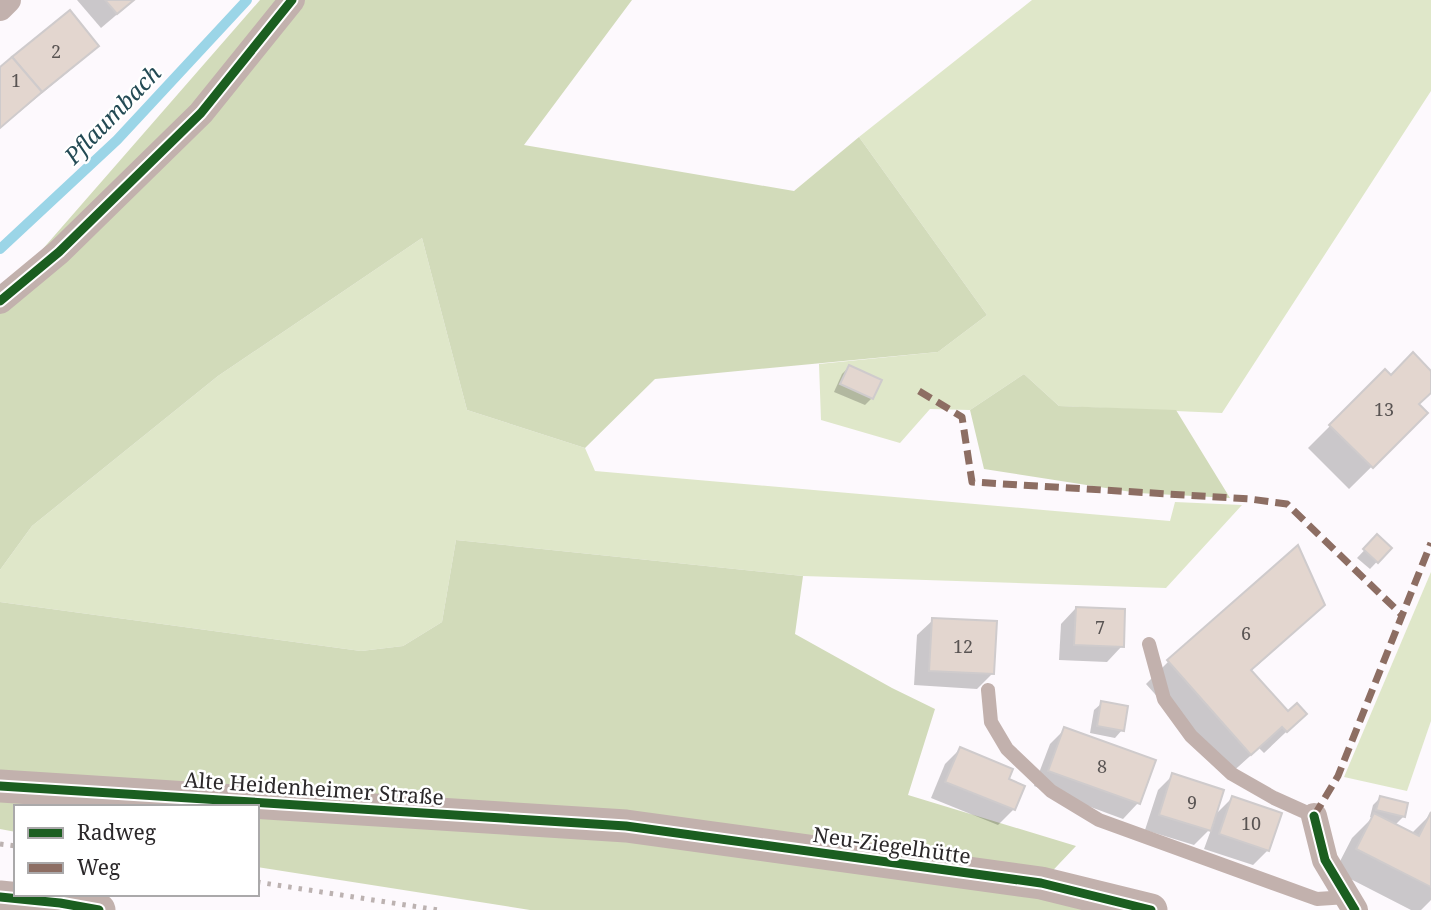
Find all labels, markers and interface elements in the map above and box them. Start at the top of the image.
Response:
house number: 2 [51,39,61,63]
water label: Pflaumbach [56,57,168,171]
house number: 1 [11,68,21,92]
house number: 13 [1374,397,1394,421]
house number: 7 [1095,615,1105,639]
house number: 6 [1241,621,1251,645]
house number: 12 [953,634,973,658]
house number: 8 [1097,754,1107,778]
street label: Alte Heidenheimer Straße [183,765,445,811]
house number: 9 [1187,790,1197,814]
legend [14,805,259,896]
house number: 10 [1241,811,1261,835]
text: Radweg [77,818,157,846]
street label: Neu-Ziegelhütte [811,820,973,870]
text: Weg [77,853,121,881]

